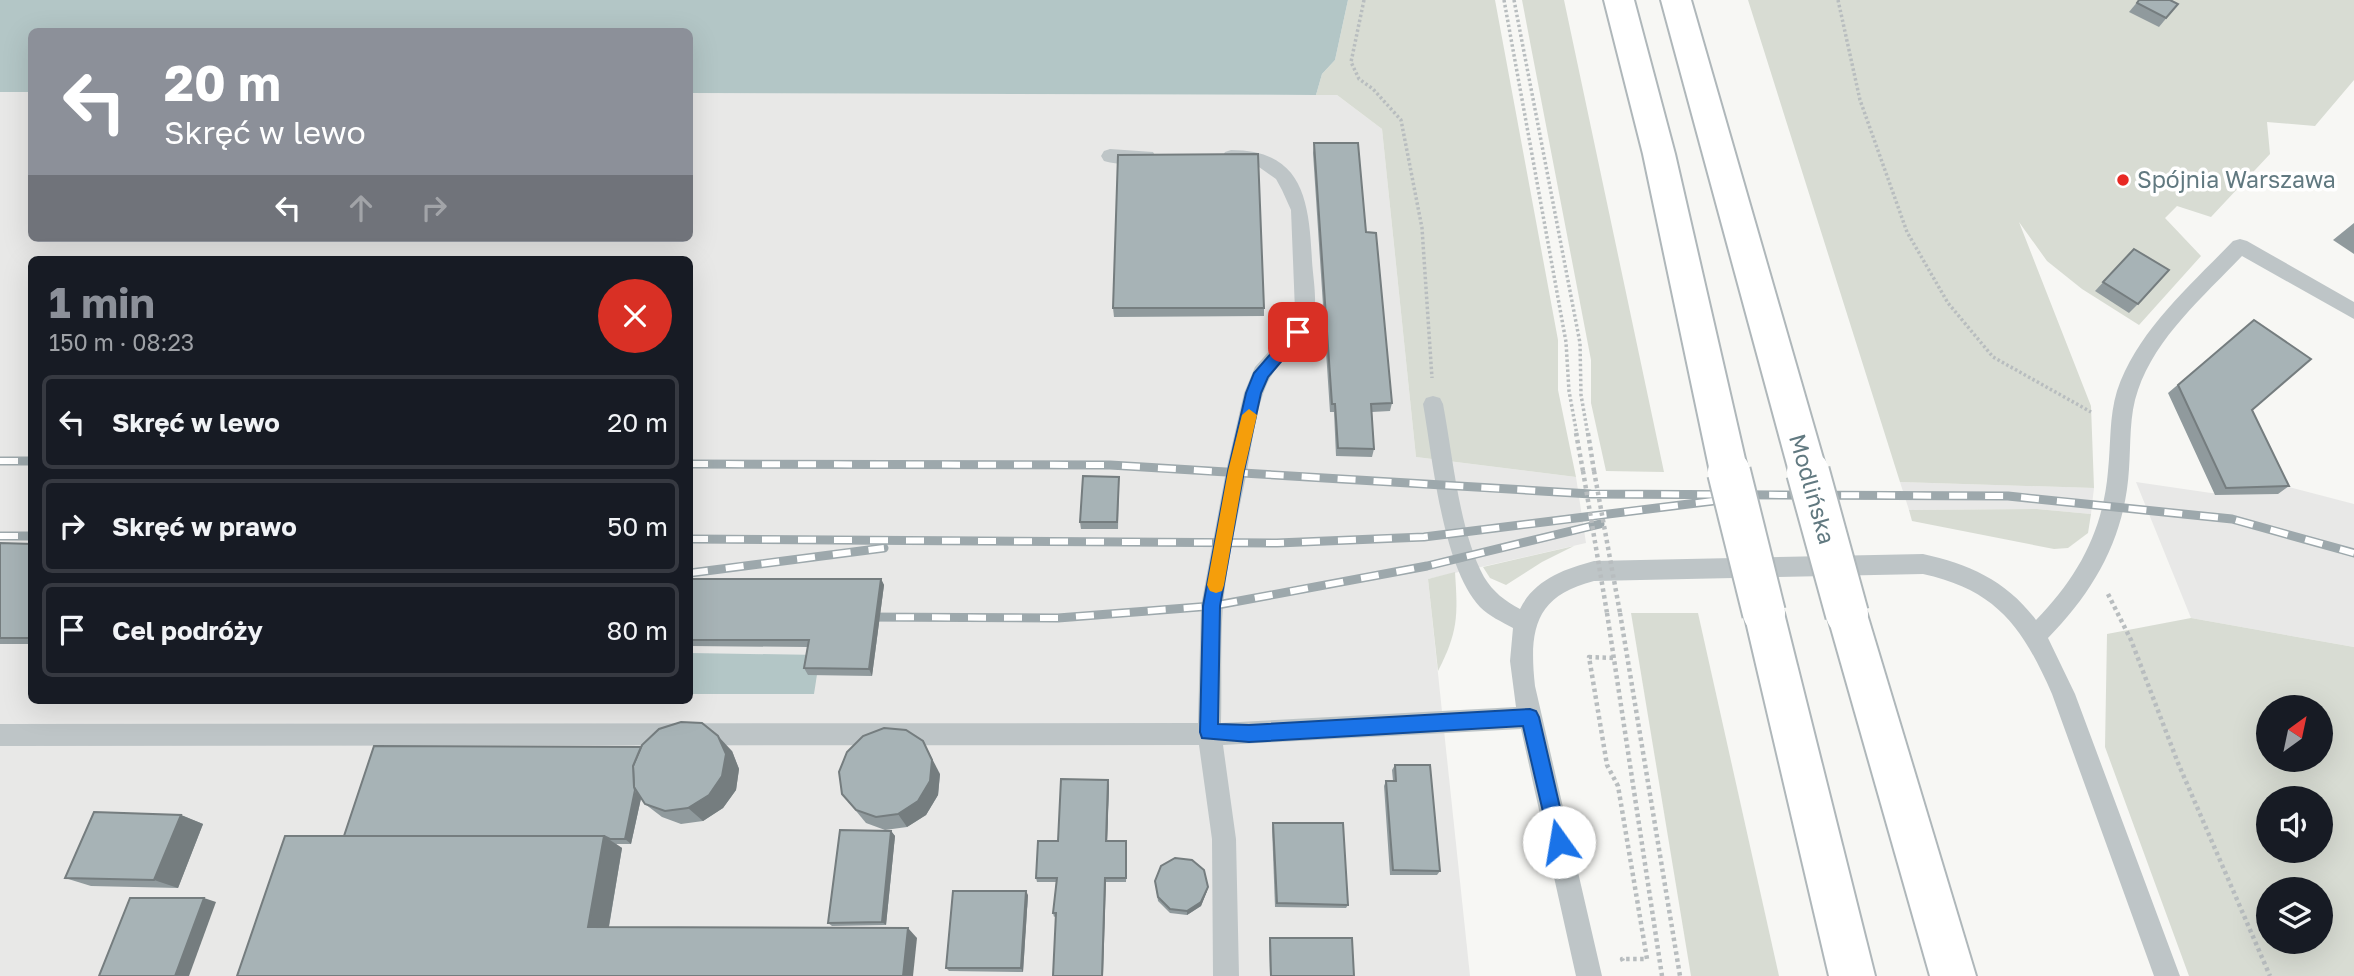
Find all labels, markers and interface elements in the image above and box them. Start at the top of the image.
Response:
text: 20 m [164,53,281,112]
icon: left [49,56,140,147]
text: Skręć w lewo [164,113,366,151]
place label: Spójnia Warszawa [2137,165,2336,193]
marker: Spójnia Warszawa [2115,172,2131,188]
icon: left [269,189,307,227]
icon: ahead [342,189,380,227]
icon: right [415,189,453,227]
text: 1 min [49,277,155,327]
button: close [598,279,672,353]
pin [1268,302,1328,362]
icon: arrive [1279,313,1317,351]
text: 150 m · 08:23 [49,328,194,356]
icon: left [53,403,91,441]
text: Skręć w lewo [112,407,280,438]
text: 20 m [607,407,668,438]
street label: Modlińska [1784,430,1842,547]
icon: right [53,507,91,545]
text: Skręć w prawo [112,511,297,542]
text: 50 m [607,511,668,542]
icon: arrive [53,611,91,649]
text: Cel podróży [112,615,263,646]
text: 80 m [607,615,668,646]
north arrow [2256,695,2333,772]
map controls [2256,695,2333,954]
button: sound [2256,786,2333,863]
position arrow [1522,805,1596,879]
button: layers [2256,877,2333,954]

